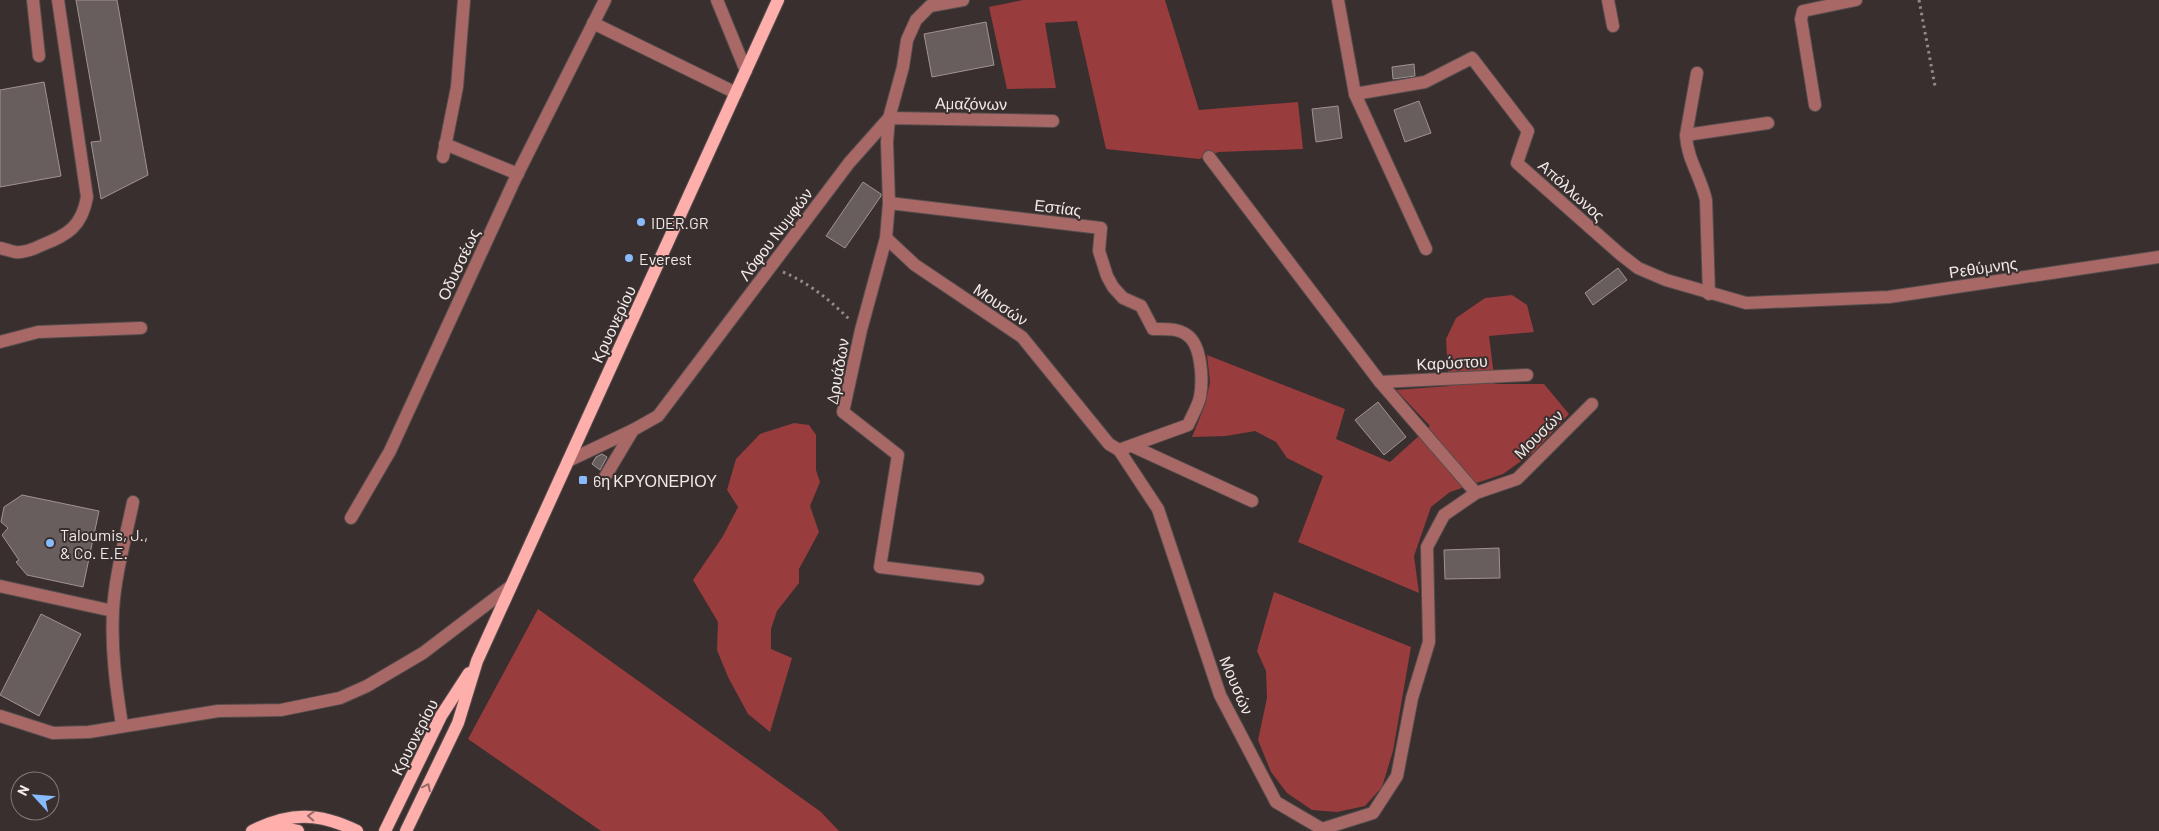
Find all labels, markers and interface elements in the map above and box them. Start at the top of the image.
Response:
street label: Αμαζόνων [935,93,1007,114]
street label: Απόλλωνος [1535,155,1609,225]
street label: Λόφου Νυμφών [734,184,816,284]
street label: Εστίας [1033,195,1083,219]
place label: IDER.GR [651,213,709,232]
marker: IDER.GR [635,216,647,228]
street label: Οδυσσέως [433,225,483,303]
place label: Everest [639,249,692,268]
marker: Everest [623,252,635,264]
street label: Ρεθύμνης [1948,253,2019,281]
street label: Μουσών [970,279,1032,329]
street label: Κρυονερίου [587,282,639,366]
street label: Δρυάδων [822,336,852,406]
street label: Καρύστου [1416,351,1488,373]
street label: Μουσών [1510,406,1566,462]
place label: 6η ΚΡΥΟΝΕΡΙΟΥ [593,471,717,490]
marker: 6η ΚΡΥΟΝΕΡΙΟΥ [577,474,589,486]
place label: Taloumis, J., & Co. E.E. [60,525,148,562]
marker: Taloumis, J., & Co. E.E. [44,537,56,549]
street label: Μουσών [1216,653,1258,717]
street label: Κρυονερίου [387,696,441,778]
north arrow [10,771,60,821]
text: N [13,782,33,798]
one-way arrow [421,783,431,792]
one-way arrow [306,811,314,822]

